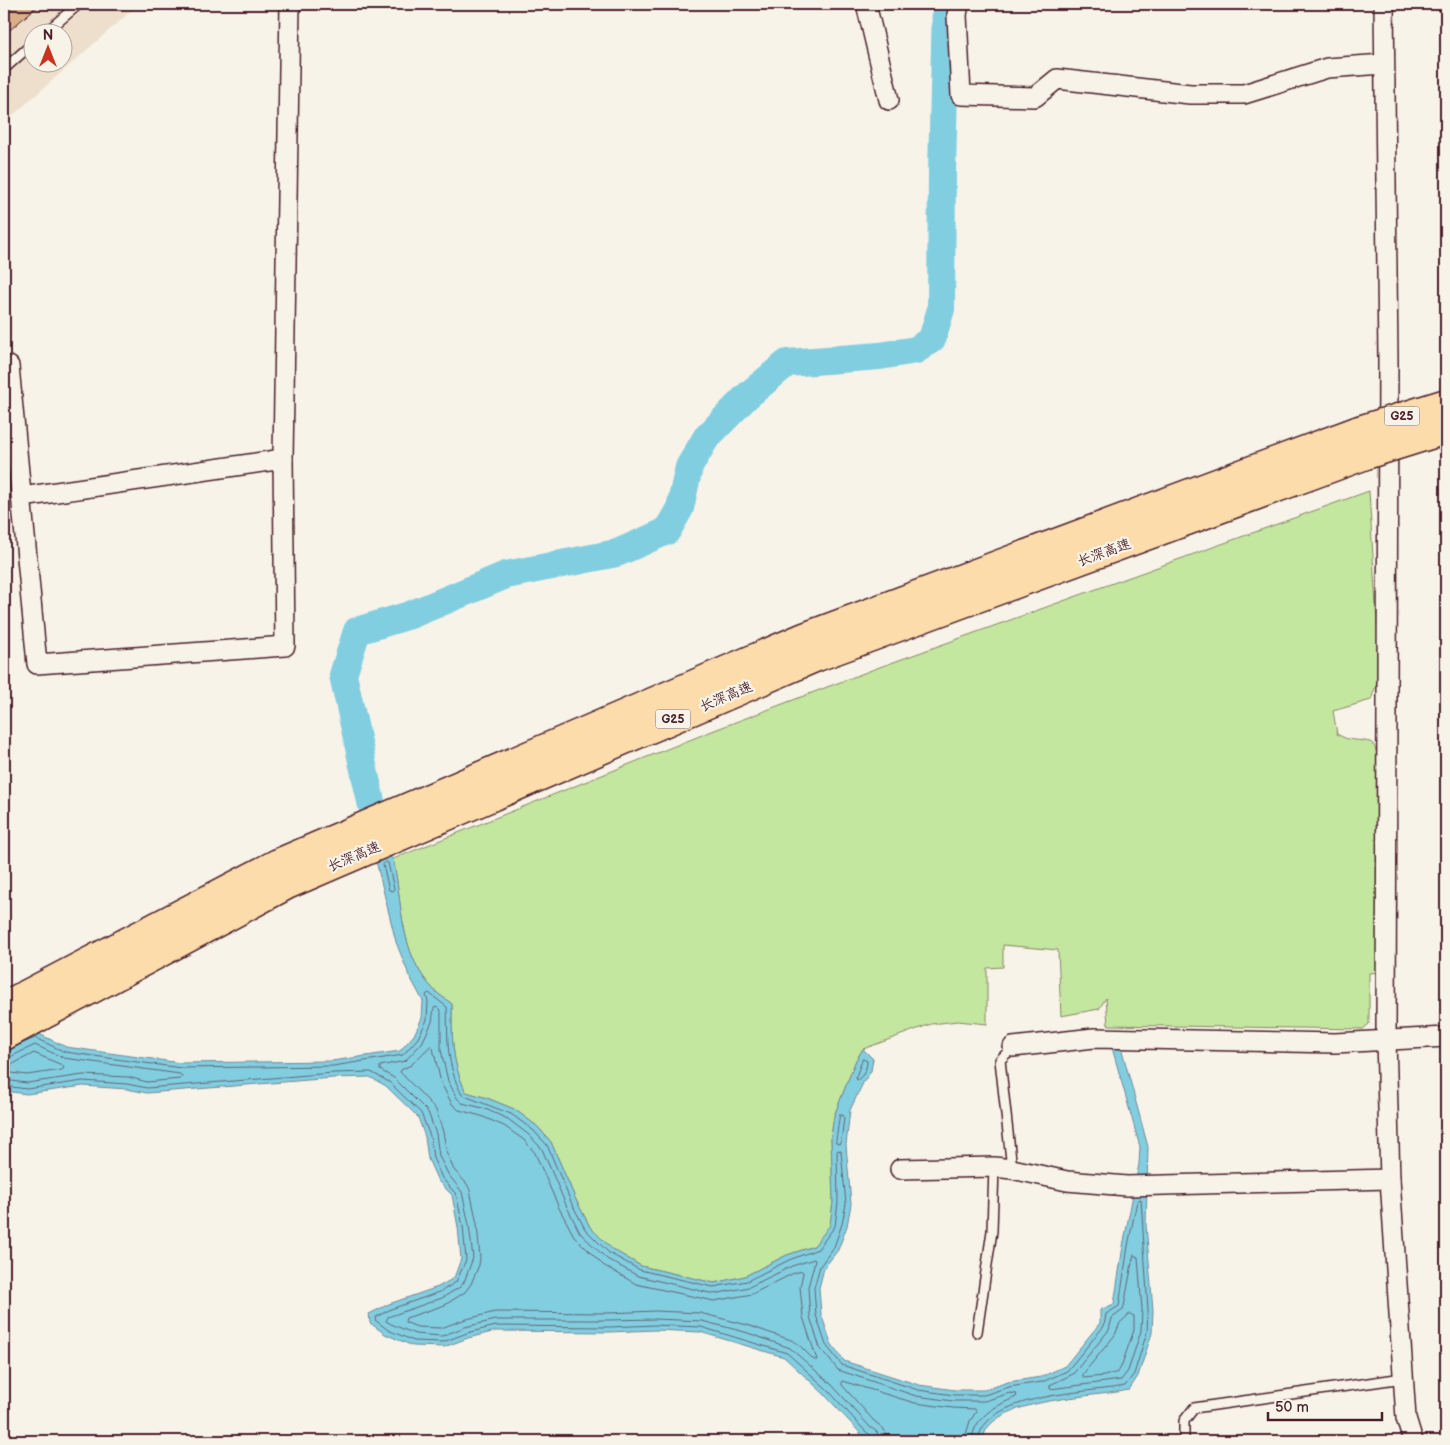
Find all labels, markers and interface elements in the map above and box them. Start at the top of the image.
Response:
north arrow [22,22,72,72]
text: N [43,27,53,44]
road number: G25 [1384,406,1420,426]
street label: 长深高速 [1075,535,1133,570]
street label: 长深高速 [697,678,755,715]
road number: G25 [656,710,690,729]
street label: 长深高速 [325,838,383,875]
scale bar [1268,1390,1381,1422]
text: 50 m [1275,1398,1309,1417]

